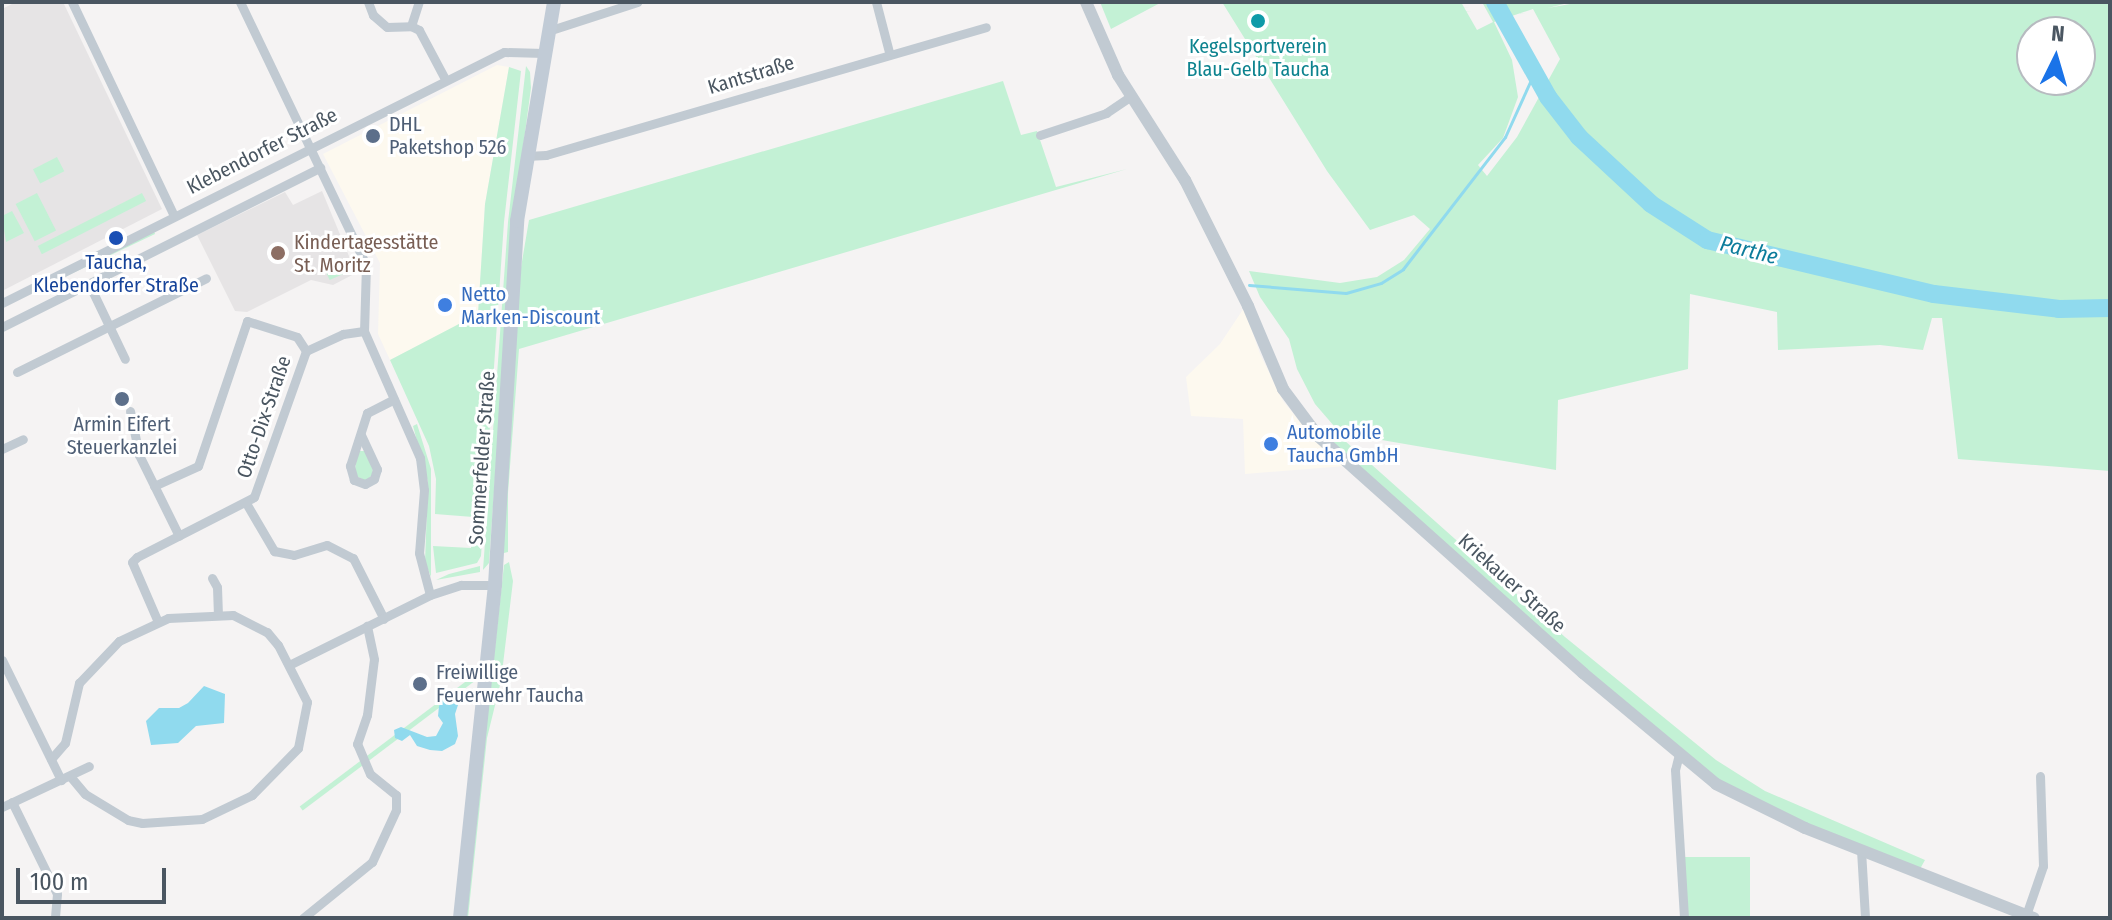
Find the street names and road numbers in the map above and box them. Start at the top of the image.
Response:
street label: Kantstraße [705,50,797,100]
street label: Klebendorfer Straße [183,103,341,199]
street label: Otto-Dix-Straße [232,353,296,481]
street label: Sommerfelder Straße [464,370,500,546]
street label: Kriekauer Straße [1453,528,1571,638]

